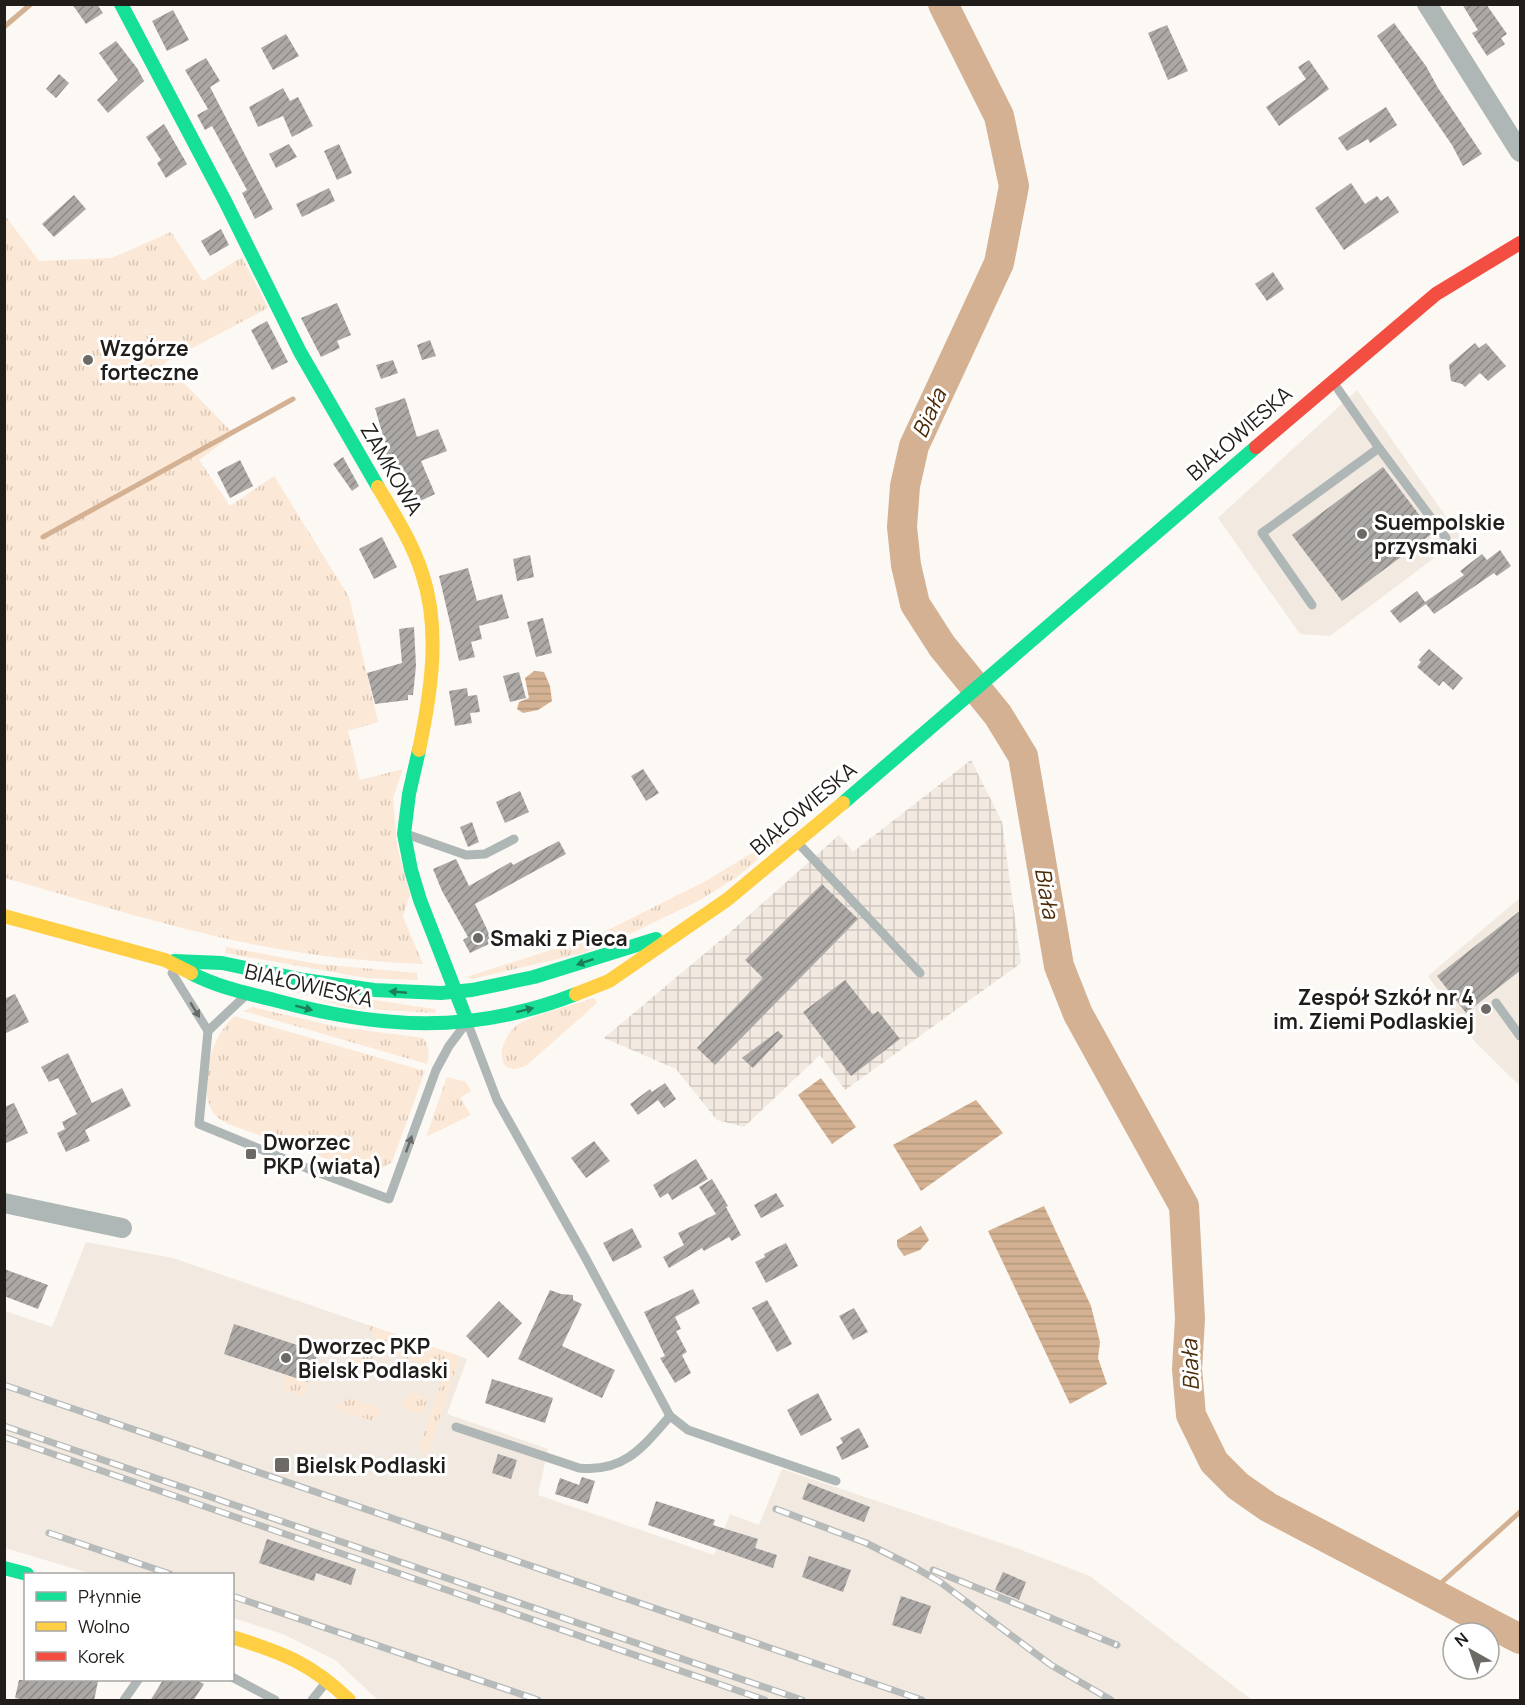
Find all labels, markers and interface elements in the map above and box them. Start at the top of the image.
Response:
place label: Wzgórze forteczne [100,334,199,386]
marker: Wzgórze forteczne [81,353,95,367]
street label: BIAŁOWIESKA [1180,380,1298,486]
water label: Biała [905,382,954,442]
street label: ZAMKOWA [354,418,430,520]
place label: Suempolskie przysmaki [1374,508,1505,560]
marker: Suempolskie przysmaki [1355,527,1369,541]
street label: BIAŁOWIESKA [744,755,862,861]
water label: Biała [1028,865,1066,922]
place label: Smaki z Pieca [490,924,628,952]
marker: Smaki z Pieca [471,931,485,945]
street label: BIAŁOWIESKA [242,957,376,1013]
one-way arrow [576,957,594,967]
place label: Zespół Szkół nr 4 im. Ziemi Podlaskiej [1273,983,1474,1035]
one-way arrow [389,987,408,997]
one-way arrow [190,1002,201,1018]
marker: Zespół Szkół nr 4 im. Ziemi Podlaskiej [1479,1002,1493,1016]
one-way arrow [295,1004,314,1014]
one-way arrow [515,1004,534,1014]
place label: Dworzec PKP (wiata) [263,1128,382,1180]
one-way arrow [404,1135,414,1153]
marker: Dworzec PKP (wiata) [244,1147,258,1161]
place label: Dworzec PKP Bielsk Podlaski [298,1332,448,1384]
water label: Biała [1174,1337,1206,1391]
marker: Dworzec PKP Bielsk Podlaski [279,1351,293,1365]
place label: Bielsk Podlaski [296,1451,446,1479]
marker: Bielsk Podlaski [273,1456,291,1474]
legend [24,1573,234,1681]
text: Płynnie [78,1584,141,1608]
text: Wolno [78,1614,130,1638]
north arrow [1441,1621,1501,1681]
text: N [1450,1627,1473,1652]
text: Korek [78,1644,125,1668]

